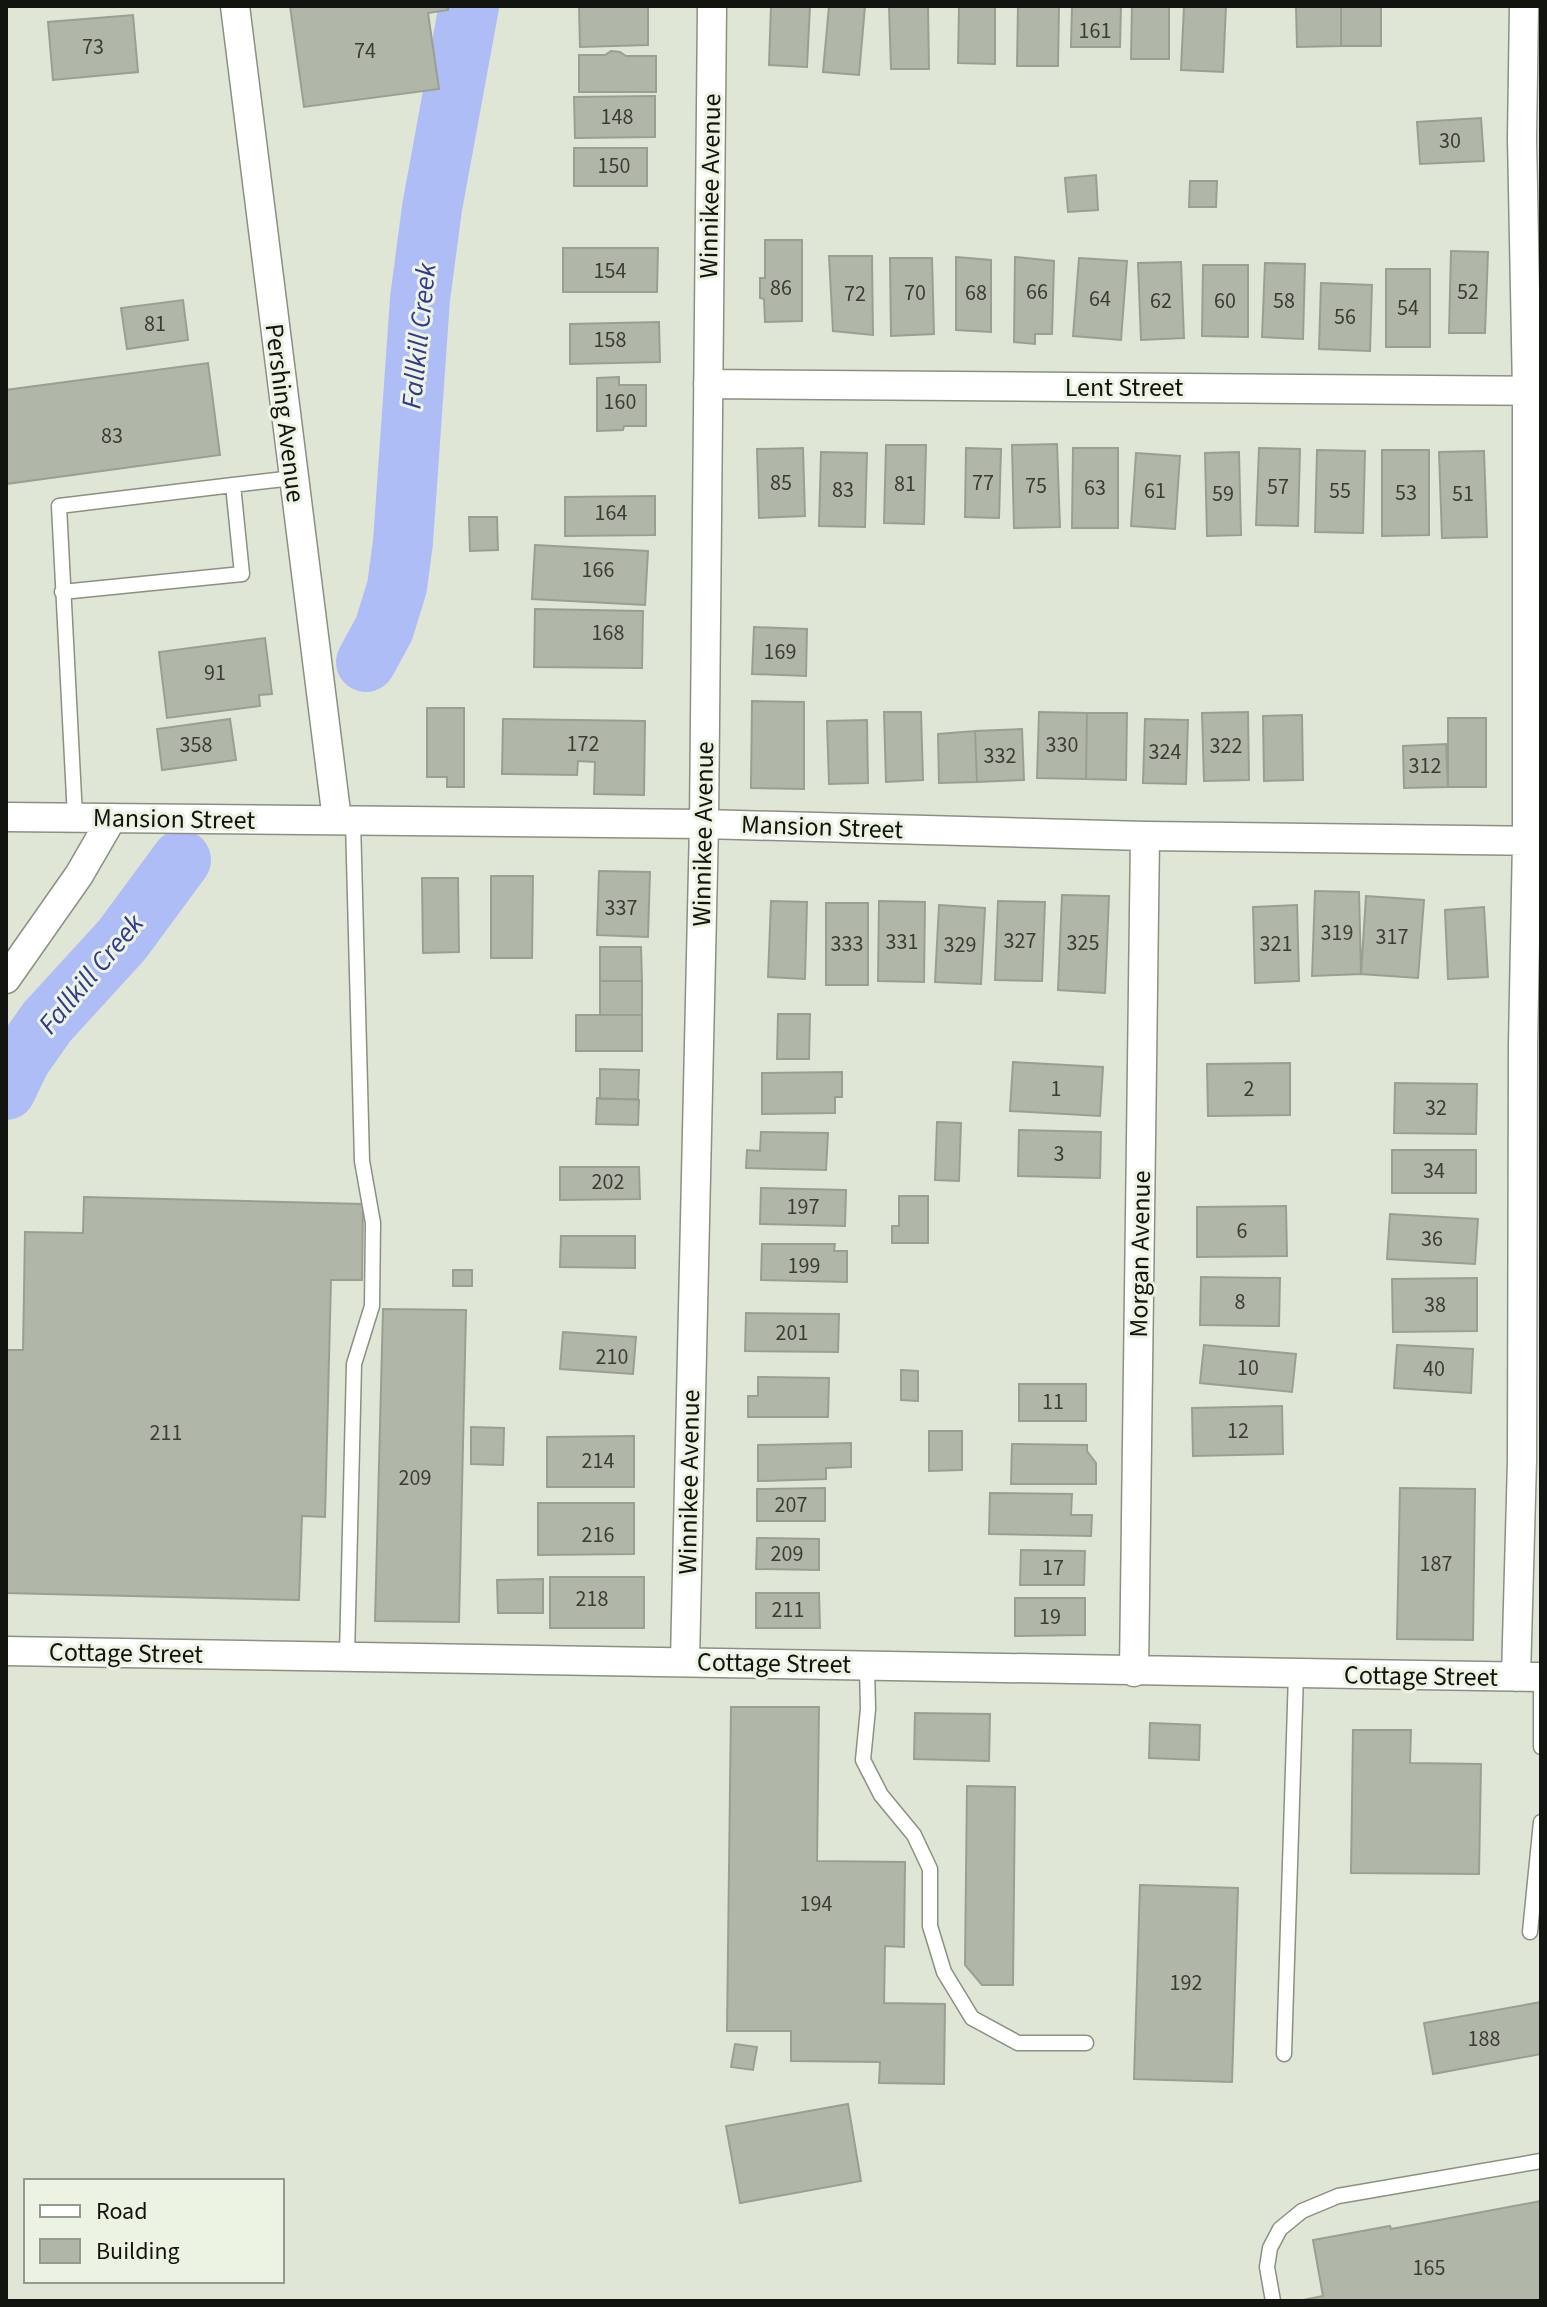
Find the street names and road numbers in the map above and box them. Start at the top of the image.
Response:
street label: Winnikee Avenue [690,93,730,279]
street label: Pershing Avenue [256,321,314,505]
street label: Lent Street [1065,369,1183,406]
street label: Winnikee Avenue [683,741,723,927]
street label: Mansion Street [93,799,256,839]
street label: Mansion Street [740,806,904,848]
street label: Morgan Avenue [1120,1170,1160,1338]
street label: Winnikee Avenue [669,1389,709,1575]
street label: Cottage Street [49,1633,204,1673]
street label: Cottage Street [697,1643,852,1683]
street label: Cottage Street [1344,1656,1499,1696]

